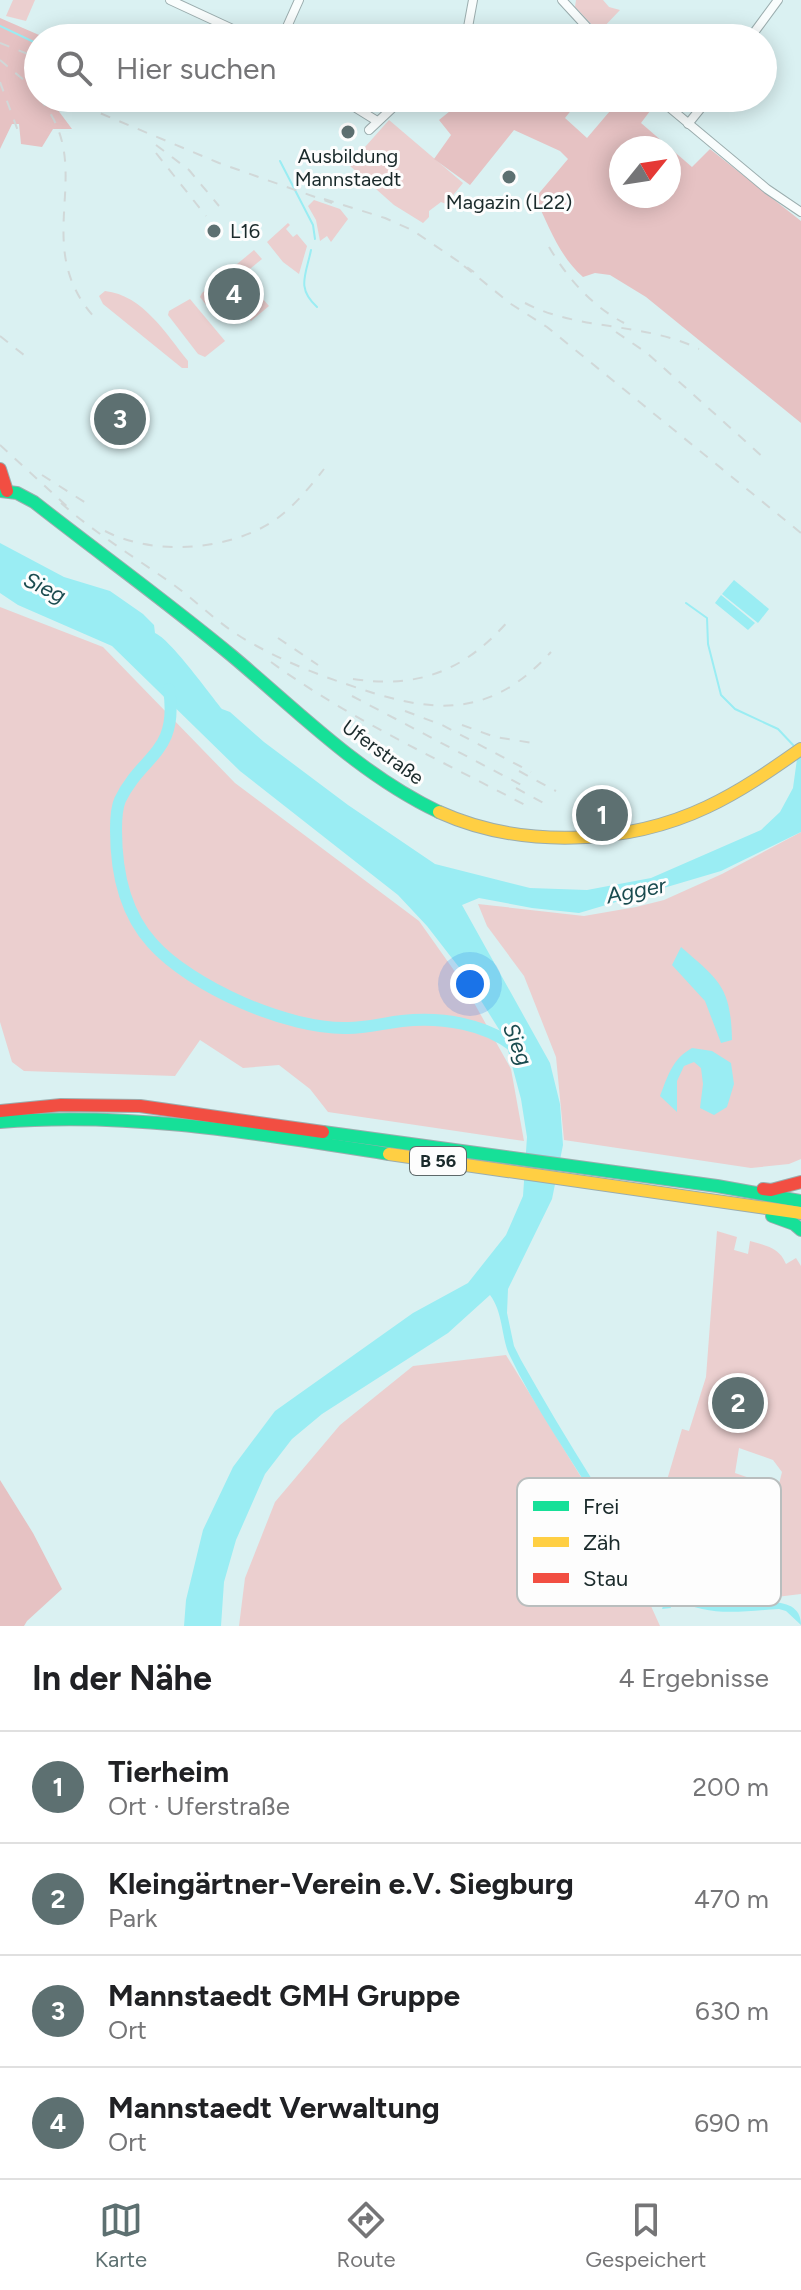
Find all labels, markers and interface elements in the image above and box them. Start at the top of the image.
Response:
search box [24,24,777,112]
icon: search [52,46,96,90]
text: Hier suchen [116,50,276,87]
marker: Ausbildung Mannstaedt [339,123,357,141]
north arrow [609,136,681,208]
place label: Ausbildung Mannstaedt [295,144,401,191]
marker: Magazin (L22) [500,168,518,186]
place label: Magazin (L22) [446,190,572,214]
place label: L16 [230,219,260,243]
marker: L16 [205,222,223,240]
pin: 4 [208,264,260,324]
pin: 3 [94,389,146,449]
water label: Sieg [19,566,70,609]
street label: Uferstraße [337,714,429,790]
pin: 1 [576,785,628,845]
water label: Agger [603,871,670,910]
your location [450,964,490,1004]
water label: Sieg [497,1019,538,1070]
road number: B 56 [410,1147,466,1175]
pin: 2 [712,1373,764,1433]
legend [517,1478,781,1606]
text: Frei [583,1493,619,1520]
text: Zäh [583,1529,621,1556]
text: Stau [583,1565,628,1592]
text: In der Nähe [32,1658,212,1699]
text: 4 Ergebnisse [619,1662,769,1694]
text: Tierheim [108,1753,229,1790]
text: 1 [53,1771,63,1803]
text: 200 m [693,1771,769,1803]
text: Ort · Uferstraße [108,1790,290,1822]
text: Kleingärtner-Verein e.V. Siegburg [108,1865,574,1902]
text: 2 [50,1883,66,1915]
text: 470 m [694,1883,769,1915]
text: Park [108,1902,157,1934]
text: Mannstaedt GMH Gruppe [108,1977,460,2014]
text: 3 [51,1995,65,2027]
text: 630 m [695,1995,769,2027]
text: Ort [108,2014,147,2046]
text: Mannstaedt Verwaltung [108,2089,440,2126]
text: 4 [50,2107,66,2139]
text: 690 m [694,2107,769,2139]
text: Ort [108,2126,147,2158]
tab: Karte [95,2198,147,2273]
tab: Route [337,2198,396,2273]
tab: Gespeichert [585,2198,706,2273]

